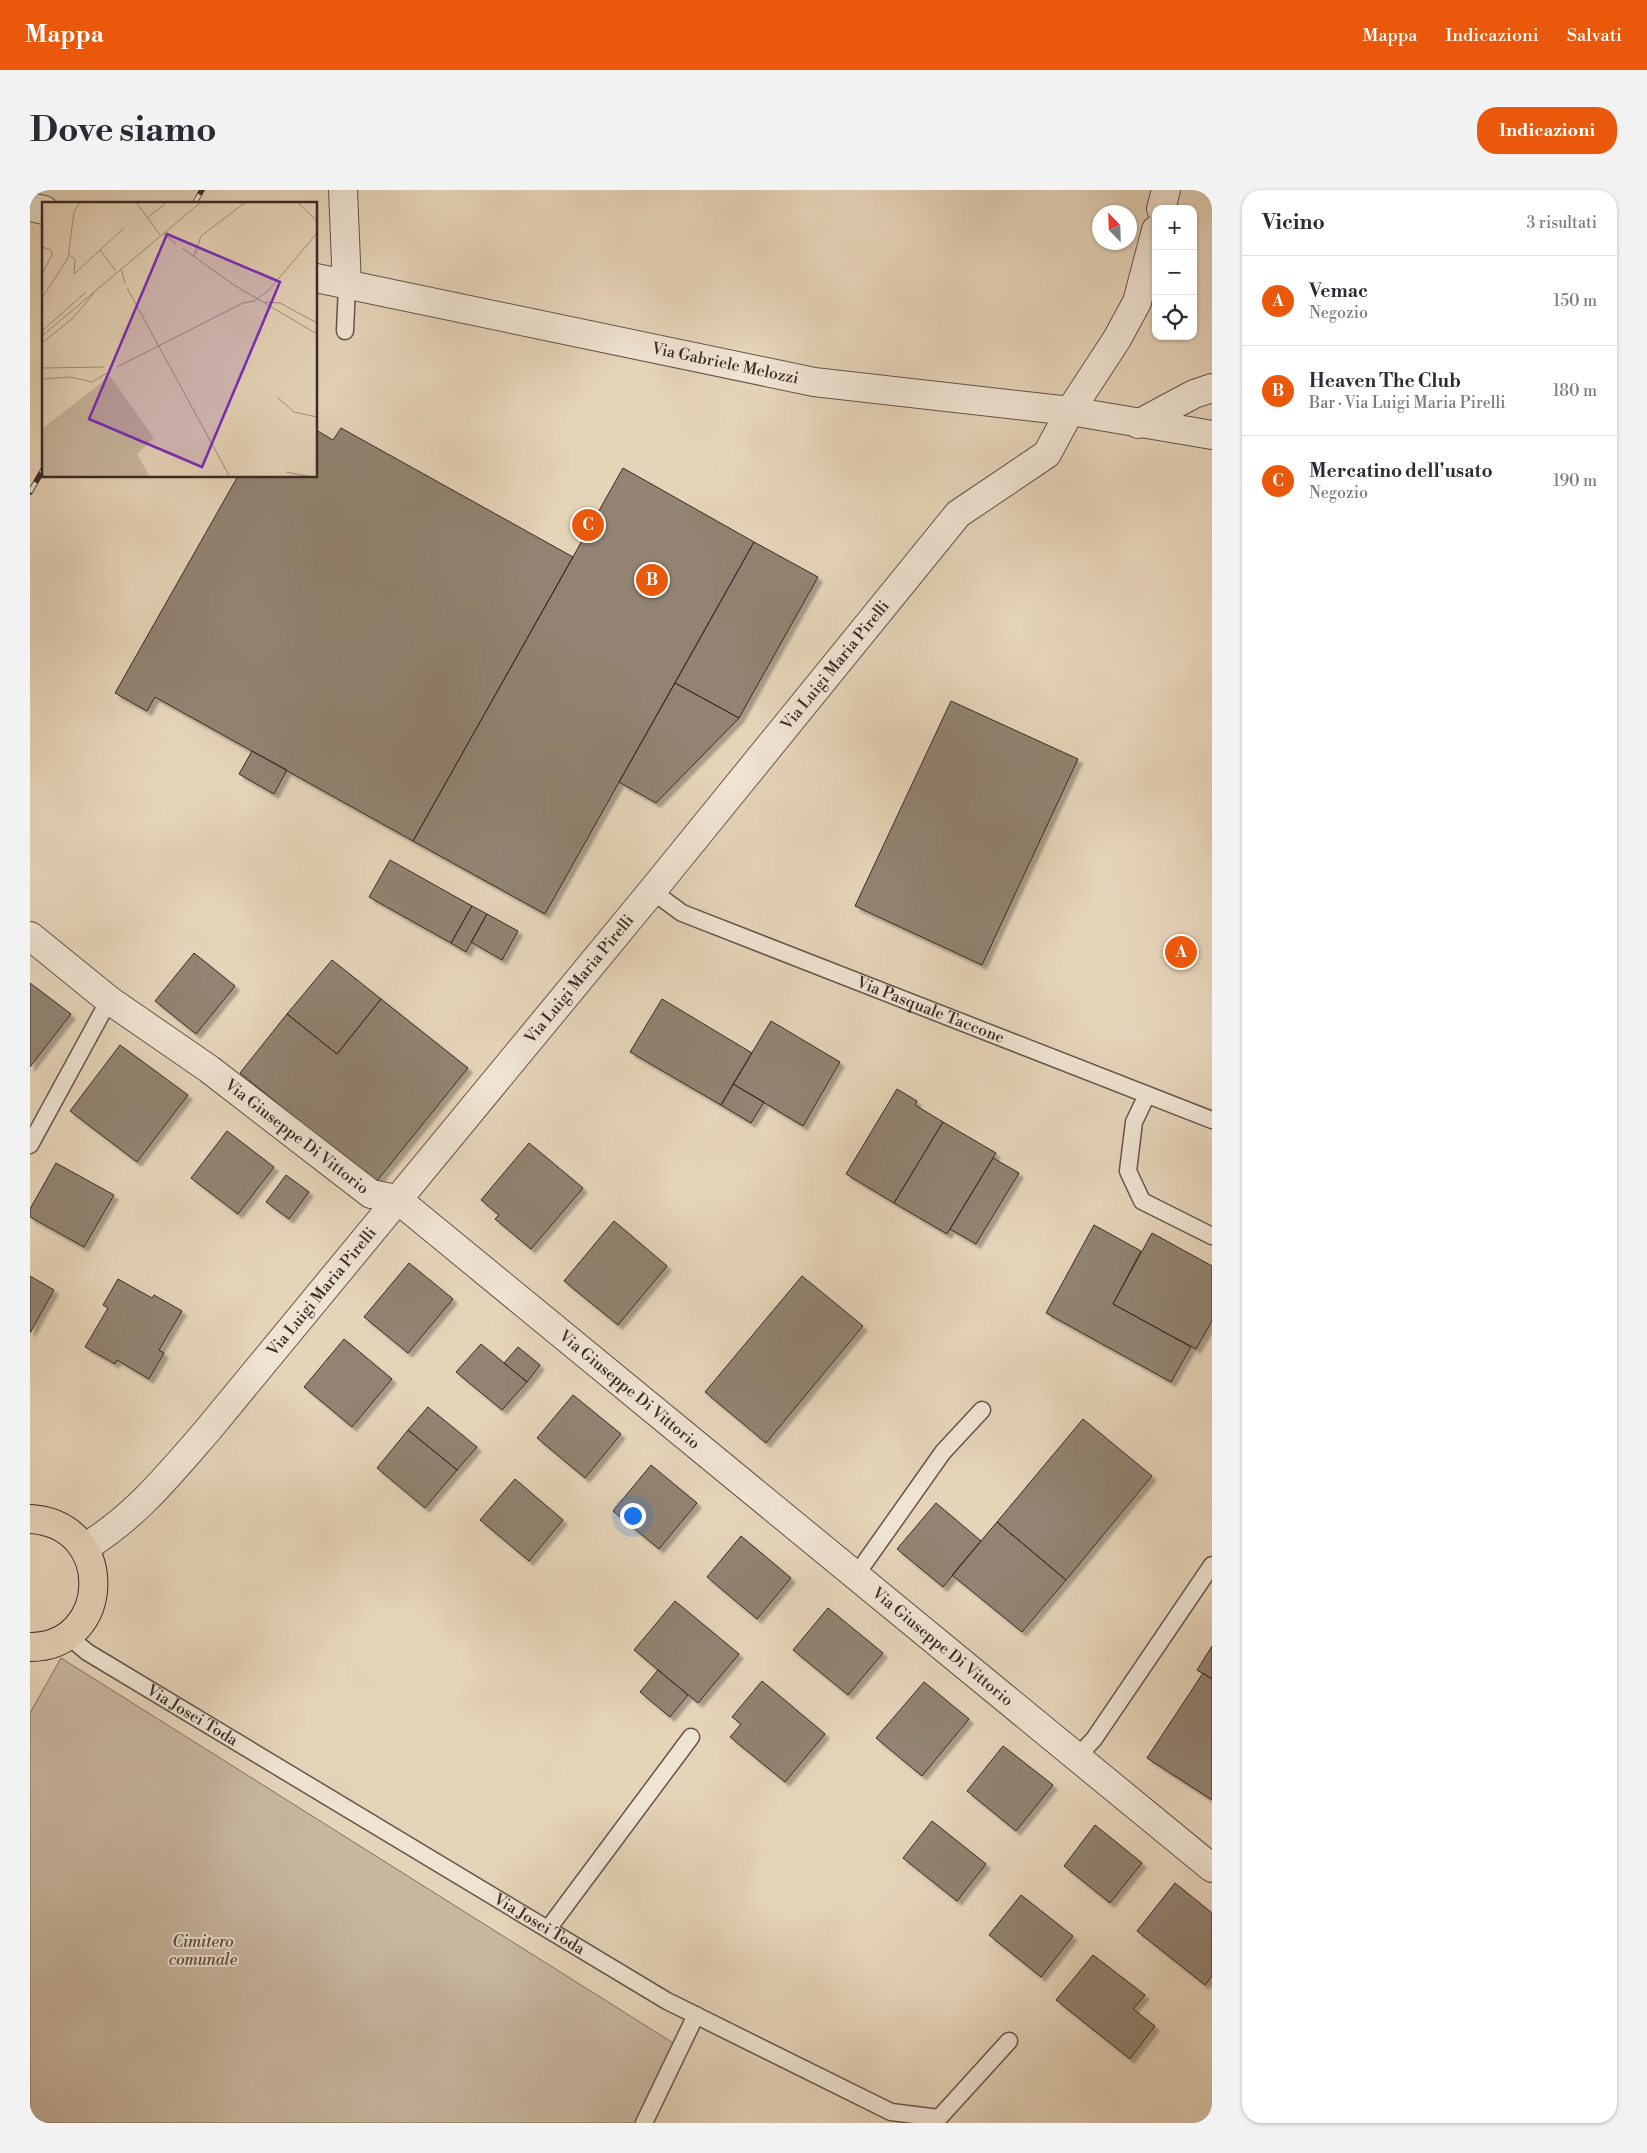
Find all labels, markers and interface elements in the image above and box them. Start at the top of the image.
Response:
text: Mappa [25,20,104,50]
text: Mappa [1363,24,1417,47]
text: Indicazioni [1445,24,1539,47]
text: Salvati [1567,24,1622,47]
button: Indicazioni [1477,107,1617,154]
text: Dove siamo [30,109,217,152]
inset map [42,202,318,478]
north arrow [1092,205,1137,250]
map controls [1152,205,1197,340]
button: + [1152,205,1197,250]
text: Vicino [1262,210,1325,236]
text: 3 risultati [1527,213,1597,233]
button: − [1152,250,1197,295]
text: Vemac [1309,279,1368,303]
text: A [1272,291,1284,311]
text: 150 m [1553,291,1597,311]
button: locate [1152,295,1197,340]
text: Negozio [1309,303,1368,323]
street label: Via Gabriele Melozzi [649,338,800,389]
text: Heaven The Club [1309,369,1461,393]
text: B [1272,381,1284,401]
text: 180 m [1553,381,1597,401]
text: Bar · Via Luigi Maria Pirelli [1309,393,1506,413]
text: Mercatino dell'usato [1309,459,1493,483]
text: C [1272,471,1284,491]
text: 190 m [1553,471,1597,491]
text: Negozio [1309,483,1368,503]
pin: C [572,506,604,544]
pin: B [636,561,668,599]
street label: Via Luigi Maria Pirelli [776,596,894,735]
street label: Via Luigi Maria Pirelli [520,911,638,1049]
pin: A [1165,933,1197,971]
street label: Via Pasquale Taccone [853,972,1007,1048]
street label: Via Giuseppe Di Vittorio [220,1074,373,1199]
street label: Via Luigi Maria Pirelli [262,1223,381,1361]
street label: Via Giuseppe Di Vittorio [554,1325,704,1454]
your location [620,1503,646,1529]
street label: Via Giuseppe Di Vittorio [867,1582,1017,1711]
street label: Via Josei Toda [142,1680,242,1751]
street label: Via Josei Toda [489,1889,589,1960]
park label: Cimitero comunale [169,1932,238,1970]

